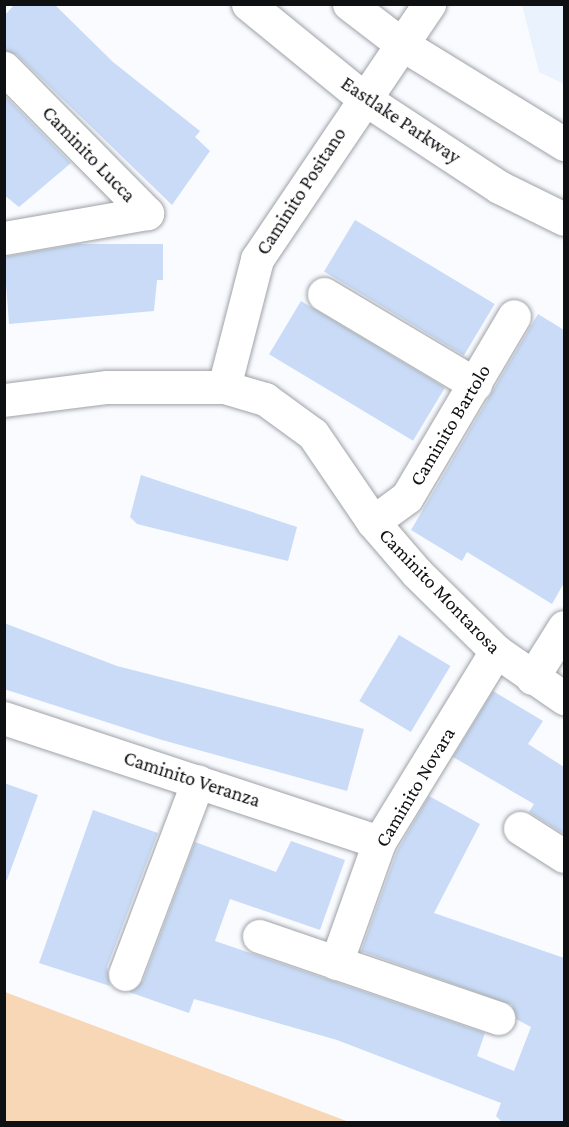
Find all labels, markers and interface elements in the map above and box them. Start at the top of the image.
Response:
street label: Eastlake Parkway [337,71,465,169]
street label: Caminito Lucca [37,101,141,207]
street label: Caminito Positano [251,123,351,259]
street label: Caminito Bartolo [404,360,496,490]
street label: Caminito Montarosa [374,523,506,659]
street label: Caminito Novara [370,723,460,851]
street label: Caminito Veranza [121,746,263,812]

